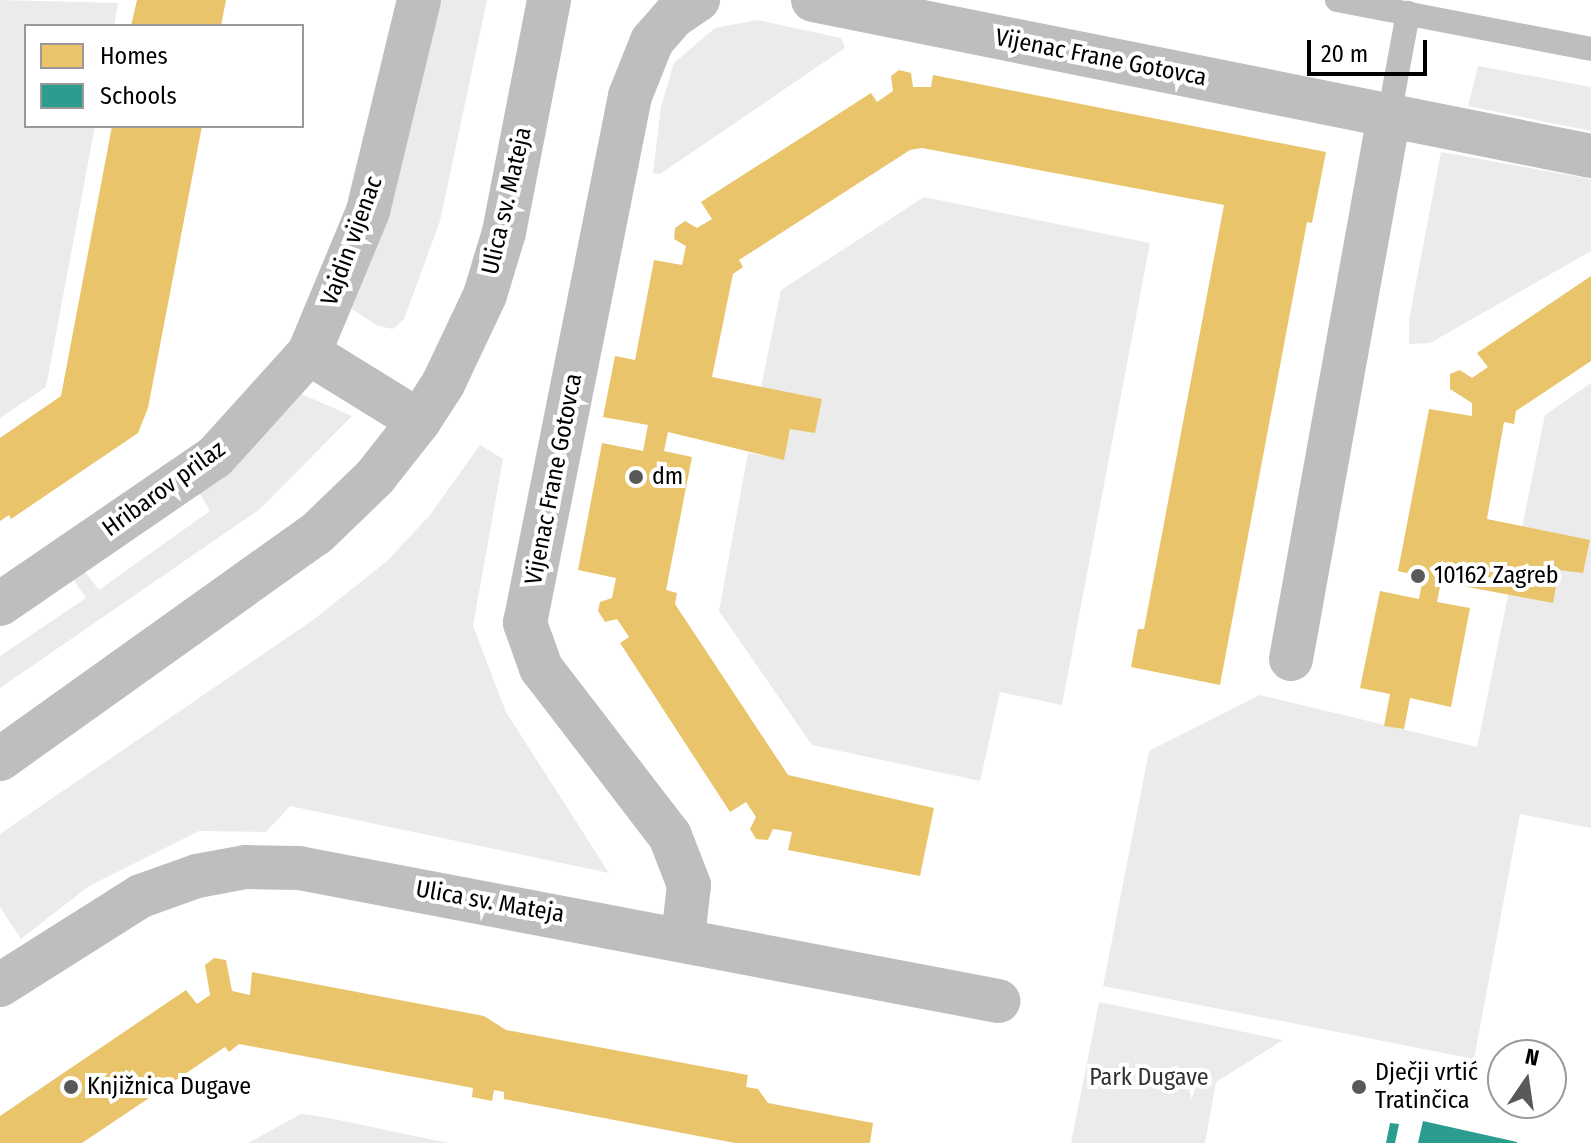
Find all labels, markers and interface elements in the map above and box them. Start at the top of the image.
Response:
street label: Vijenac Frane Gotovca [993,23,1209,93]
legend [24,24,304,128]
scale bar [1311,24,1431,74]
text: 20 m [1321,40,1368,68]
text: Homes [100,42,168,70]
text: Schools [100,82,177,110]
street label: Ulica sv. Mateja [476,125,538,277]
street label: Vajdin vijenac [315,172,389,310]
street label: Vijenac Frane Gotovca [519,371,589,587]
street label: Hribarov prilaz [97,435,231,543]
place label: dm [652,463,683,491]
marker: dm [627,468,645,486]
place label: 10162 Zagreb [1434,562,1559,590]
marker: 10162 Zagreb [1409,567,1427,585]
street label: Ulica sv. Mateja [414,875,566,929]
north arrow [1487,1039,1567,1119]
text: N [1523,1042,1542,1072]
place label: Dječji vrtić Tratinčica [1375,1059,1478,1115]
park label: Park Dugave [1089,1064,1209,1092]
place label: Knjižnica Dugave [87,1073,251,1101]
marker: Knjižnica Dugave [62,1078,80,1096]
marker: Dječji vrtić Tratinčica [1350,1078,1368,1096]

